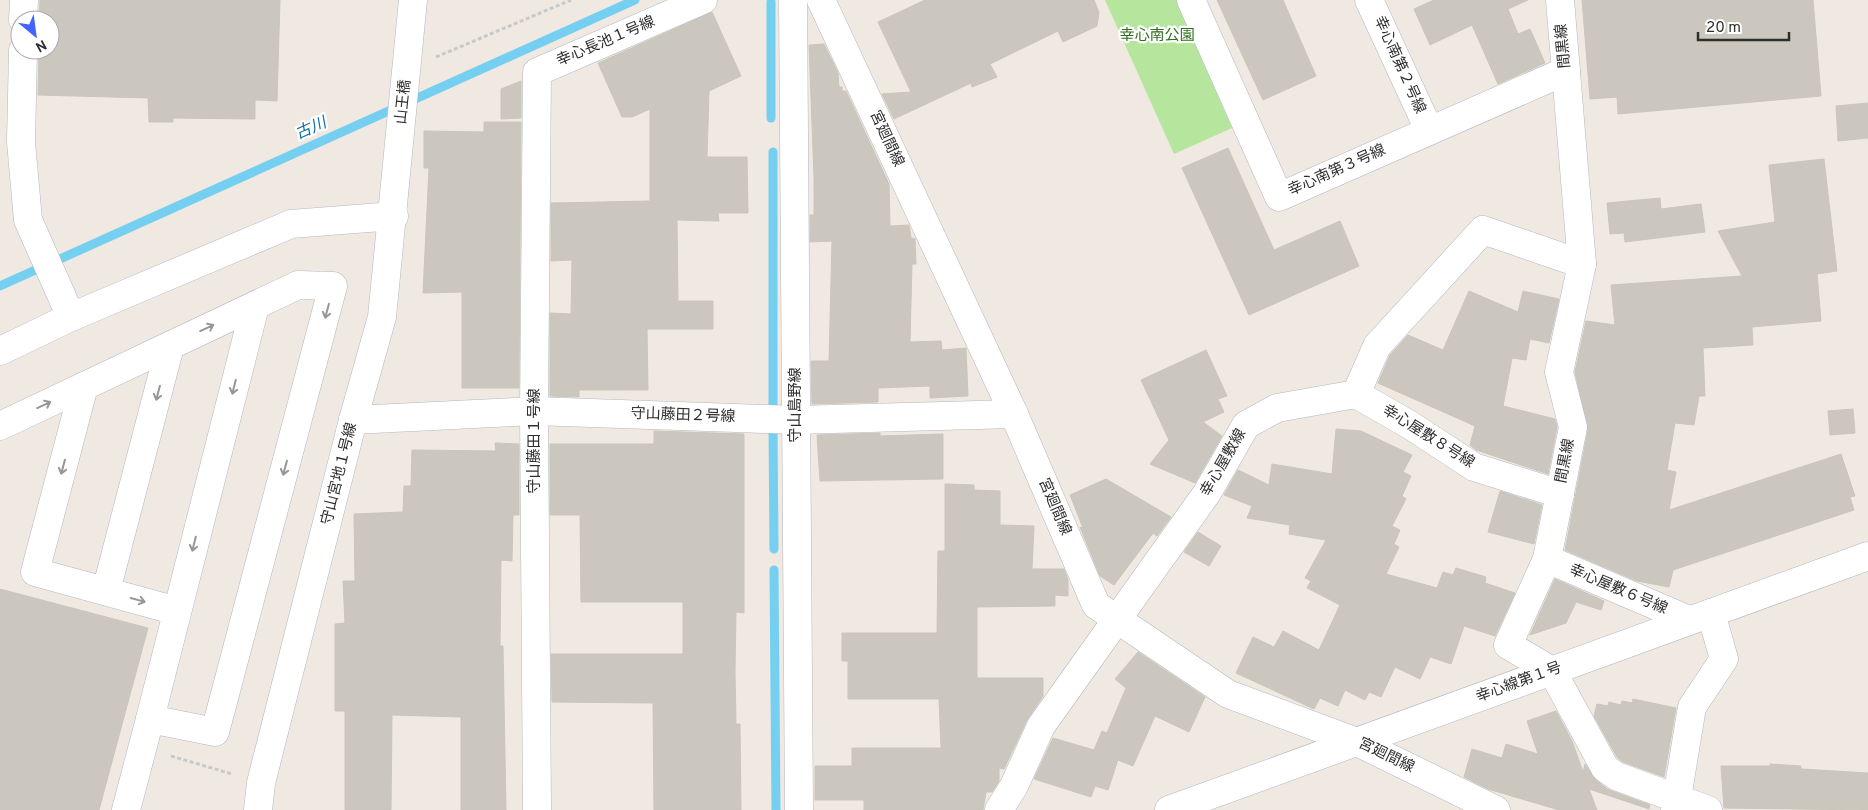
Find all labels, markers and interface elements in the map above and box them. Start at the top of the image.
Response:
north arrow [10,10,60,60]
scale bar [1698,10,1789,42]
street label: 幸心長池１号線 [554,13,658,71]
street label: 幸心南第２号線 [1369,13,1429,117]
text: 20 m [1706,19,1741,38]
street label: 間黒線 [1553,23,1575,69]
park label: 幸心南公園 [1119,27,1195,46]
text: N [32,35,49,55]
street label: 山王橋 [392,79,416,125]
street label: 宮廻間線 [865,108,907,170]
water label: 古川 [292,113,332,145]
street label: 幸心南第３号線 [1285,141,1389,201]
one-way arrow [322,303,331,319]
one-way arrow [199,323,214,332]
street label: 守山島野線 [787,367,806,443]
one-way arrow [229,378,238,394]
one-way arrow [153,384,162,400]
street label: 守山藤田１号線 [526,388,545,494]
one-way arrow [36,400,51,409]
street label: 幸心屋敷８号線 [1378,400,1478,473]
street label: 守山藤田２号線 [630,405,736,427]
street label: 守山宮地１号線 [318,421,362,527]
street label: 幸心屋敷線 [1196,425,1251,500]
street label: 間黒線 [1552,437,1580,485]
one-way arrow [57,459,67,475]
one-way arrow [280,460,289,476]
street label: 宮廻間線 [1034,476,1074,538]
one-way arrow [189,536,198,552]
street label: 幸心屋敷６号線 [1566,560,1670,619]
one-way arrow [130,595,146,605]
street label: 幸心線第１号 [1473,659,1565,707]
street label: 宮廻間線 [1355,734,1417,778]

